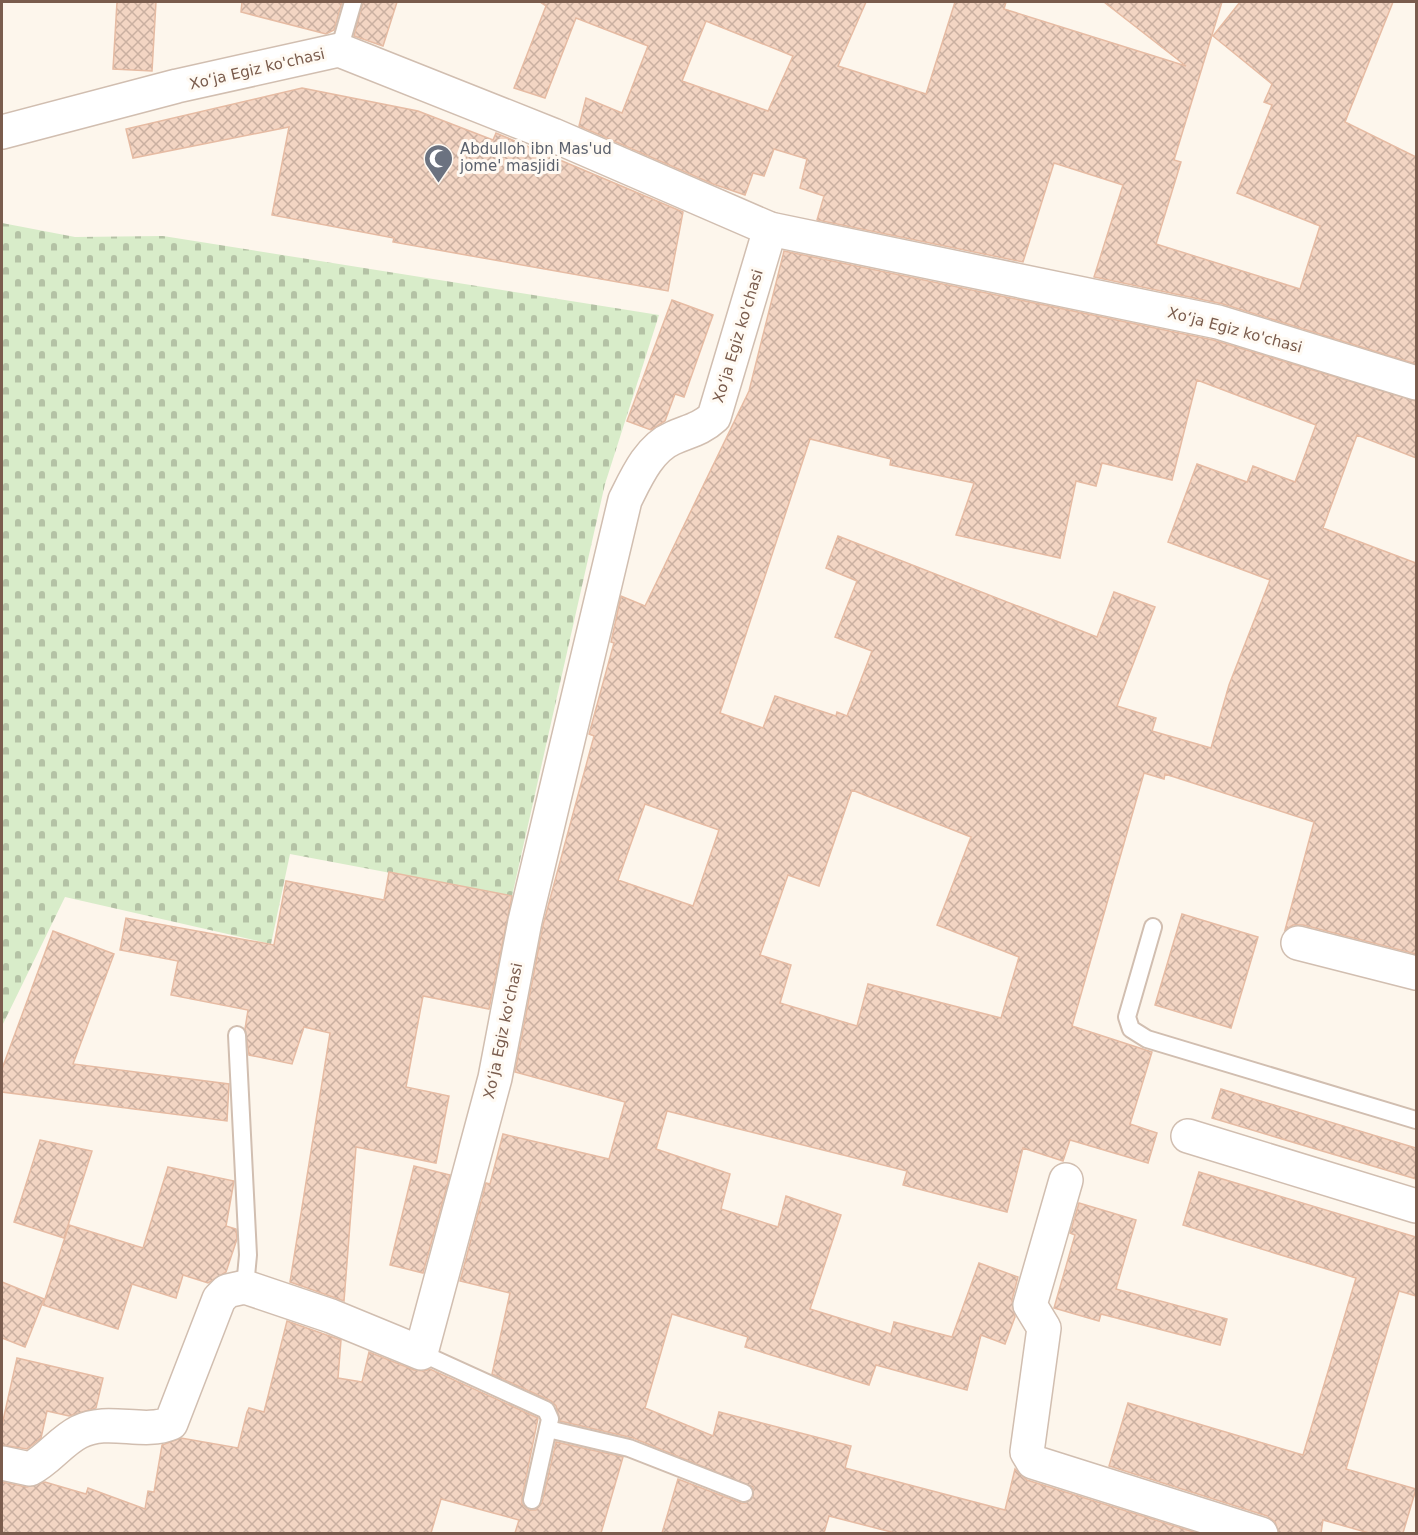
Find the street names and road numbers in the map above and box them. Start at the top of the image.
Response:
street label: Xoʻja Egiz ko'chasi [187,45,327,93]
street label: Xoʻja Egiz ko'chasi [709,267,767,405]
street label: Xoʻja Egiz ko'chasi [1166,303,1304,357]
street label: Xoʻja Egiz ko'chasi [480,961,526,1101]

